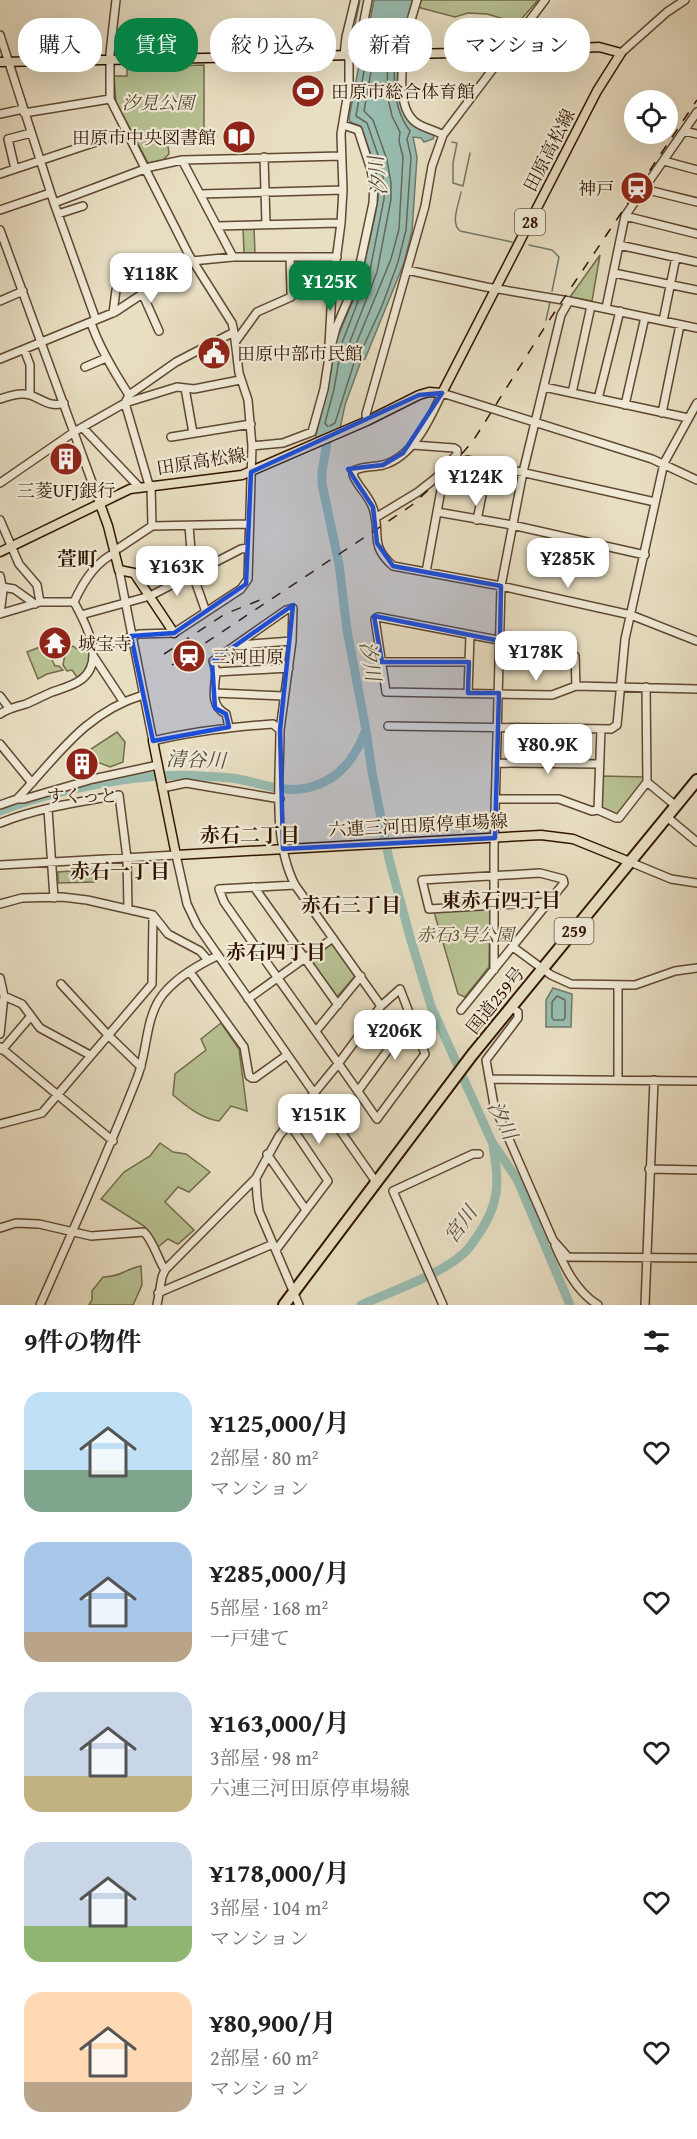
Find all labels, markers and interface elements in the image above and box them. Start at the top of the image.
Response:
chip: 購入 [18,18,102,72]
chip: 賃貸 [114,18,198,72]
chip: 絞り込み [210,18,336,72]
chip: 新着 [348,18,432,72]
chip: マンション [444,18,590,72]
sports icon: 田原市総合体育館 [290,73,326,109]
place label: 田原市総合体育館 [331,78,475,105]
park label: 汐見公園 [122,89,197,116]
map controls [624,90,678,144]
button: locate [624,90,678,144]
street label: 田原高松線 [517,104,581,196]
library icon: 田原市中央図書館 [221,119,257,155]
place label: 田原市中央図書館 [72,124,216,151]
water label: 汐川 [360,153,394,197]
station icon: 神戸 [619,170,655,206]
place label: 神戸 [578,175,614,202]
road number: 28 [515,209,545,235]
pin: ¥118K [109,253,193,304]
text: ¥118K [124,258,178,287]
pin: ¥125K [288,261,372,312]
text: ¥125K [303,266,357,295]
public building icon: 田原中部市民館 [196,335,232,371]
place label: 田原中部市民館 [237,340,363,367]
building icon: 三菱UFJ銀行 [48,441,84,477]
street label: 田原高松線 [154,441,248,481]
pin: ¥124K [434,456,518,507]
text: ¥124K [449,461,503,490]
place label: 三菱UFJ銀行 [17,477,115,504]
pin: ¥285K [526,538,610,589]
text: ¥285K [541,543,595,572]
district label: 萱町 [57,544,98,573]
pin: ¥163K [135,546,219,597]
text: ¥163K [150,551,204,580]
temple icon: 城宝寺 [37,625,73,661]
place label: 城宝寺 [78,630,132,657]
pin: ¥178K [494,631,578,682]
text: ¥178K [509,636,563,665]
station icon: 三河田原 [171,638,207,674]
water label: 汐川 [353,639,389,685]
place label: 三河田原 [212,643,284,670]
pin: ¥80.9K [499,724,597,775]
text: ¥80.9K [518,729,578,758]
water label: 清谷川 [166,743,228,775]
building icon: すくっと [64,746,100,782]
place label: すくっと [46,782,118,809]
street label: 六連三河田原停車場線 [327,807,509,843]
district label: 赤石二丁目 [200,820,300,849]
district label: 赤石一丁目 [70,856,170,885]
district label: 東赤石四丁目 [441,885,561,914]
district label: 赤石三丁目 [301,890,401,919]
road number: 259 [554,918,594,944]
park label: 赤石3号公園 [416,921,517,948]
district label: 赤石四丁目 [226,937,326,966]
street label: 国道259号 [459,960,531,1040]
pin: ¥206K [353,1010,437,1061]
text: ¥206K [368,1015,422,1044]
pin: ¥151K [277,1094,361,1145]
water label: 汐川 [481,1096,526,1146]
text: ¥151K [292,1099,346,1128]
water label: 宮川 [437,1198,485,1249]
text: 9件の物件 [24,1322,141,1361]
icon: filters [640,1325,673,1358]
text: ¥125,000/月 [210,1403,350,1442]
icon: home [72,1416,144,1488]
icon: heart [640,1436,673,1469]
text: 2部屋 · 80 m² [210,1443,319,1472]
text: マンション [210,1473,309,1502]
text: ¥285,000/月 [210,1553,350,1592]
icon: home [72,1566,144,1638]
icon: heart [640,1586,673,1619]
text: 5部屋 · 168 m² [210,1593,328,1622]
text: 一戸建て [210,1623,290,1652]
text: ¥163,000/月 [210,1703,350,1742]
icon: home [72,1716,144,1788]
icon: heart [640,1736,673,1769]
text: 3部屋 · 98 m² [210,1743,319,1772]
text: 六連三河田原停車場線 [210,1773,410,1802]
text: ¥178,000/月 [210,1853,350,1892]
icon: home [72,1866,144,1938]
icon: heart [640,1886,673,1919]
text: 3部屋 · 104 m² [210,1893,328,1922]
text: マンション [210,1923,309,1952]
text: ¥80,900/月 [210,2003,337,2042]
icon: home [72,2016,144,2088]
icon: heart [640,2036,673,2069]
text: 2部屋 · 60 m² [210,2043,319,2072]
text: マンション [210,2073,309,2102]

